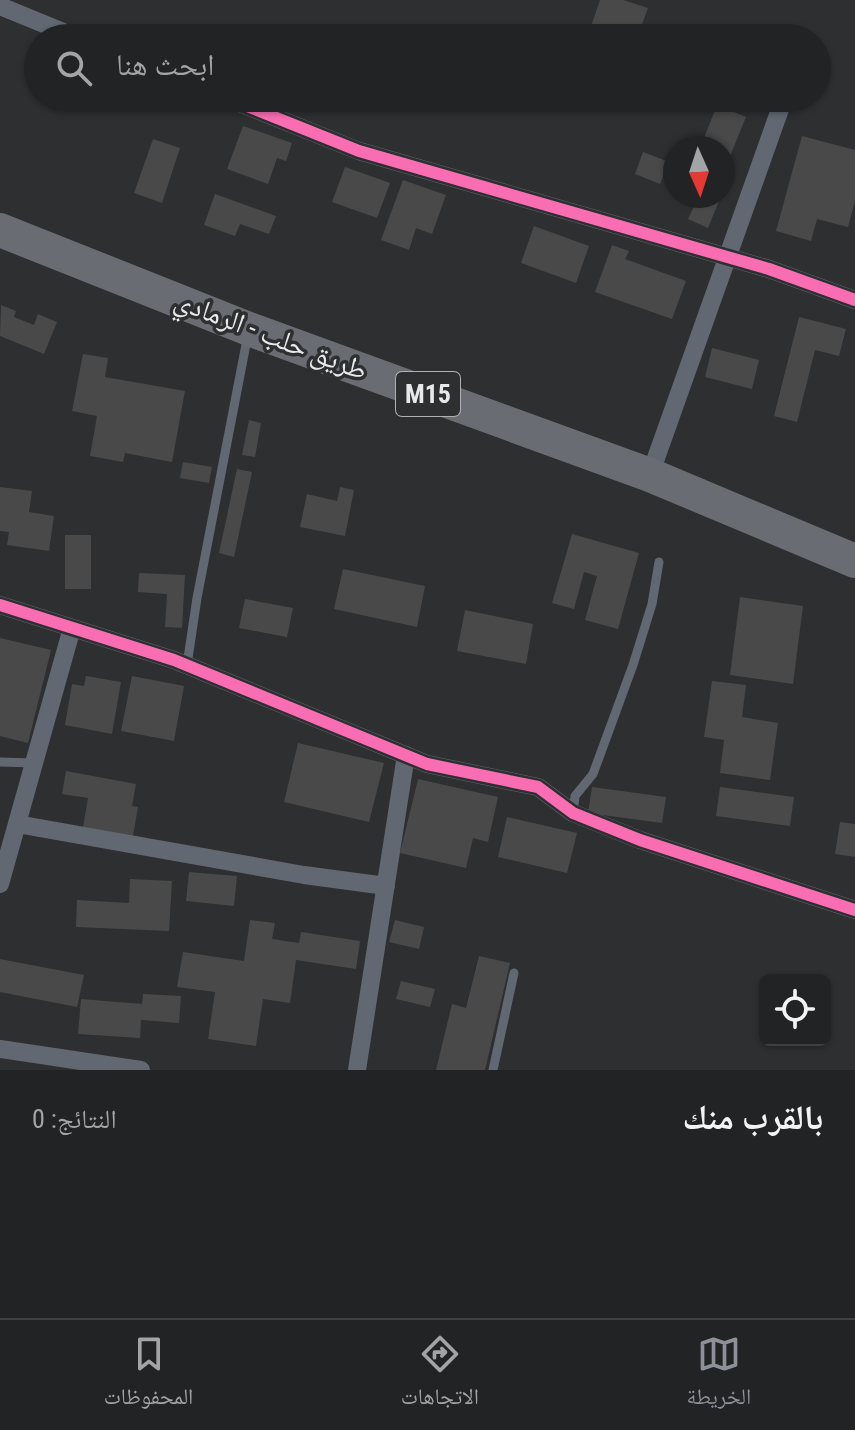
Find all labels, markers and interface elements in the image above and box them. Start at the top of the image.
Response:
search box [24,24,831,112]
icon: search [52,46,96,90]
text: ابحث هنا [116,47,214,82]
north arrow [663,136,735,208]
street label: طريق حلب - الرمادي [168,283,372,393]
road number: M15 [396,372,460,416]
map controls [759,974,831,1046]
button: locate [759,974,831,1046]
text: بالقرب منك [682,1097,823,1137]
text: النتائج: 0 [32,1104,117,1134]
tab: المحفوظات [104,1332,193,1418]
tab: الاتجاهات [401,1332,479,1418]
tab: الخريطة [686,1332,751,1418]

